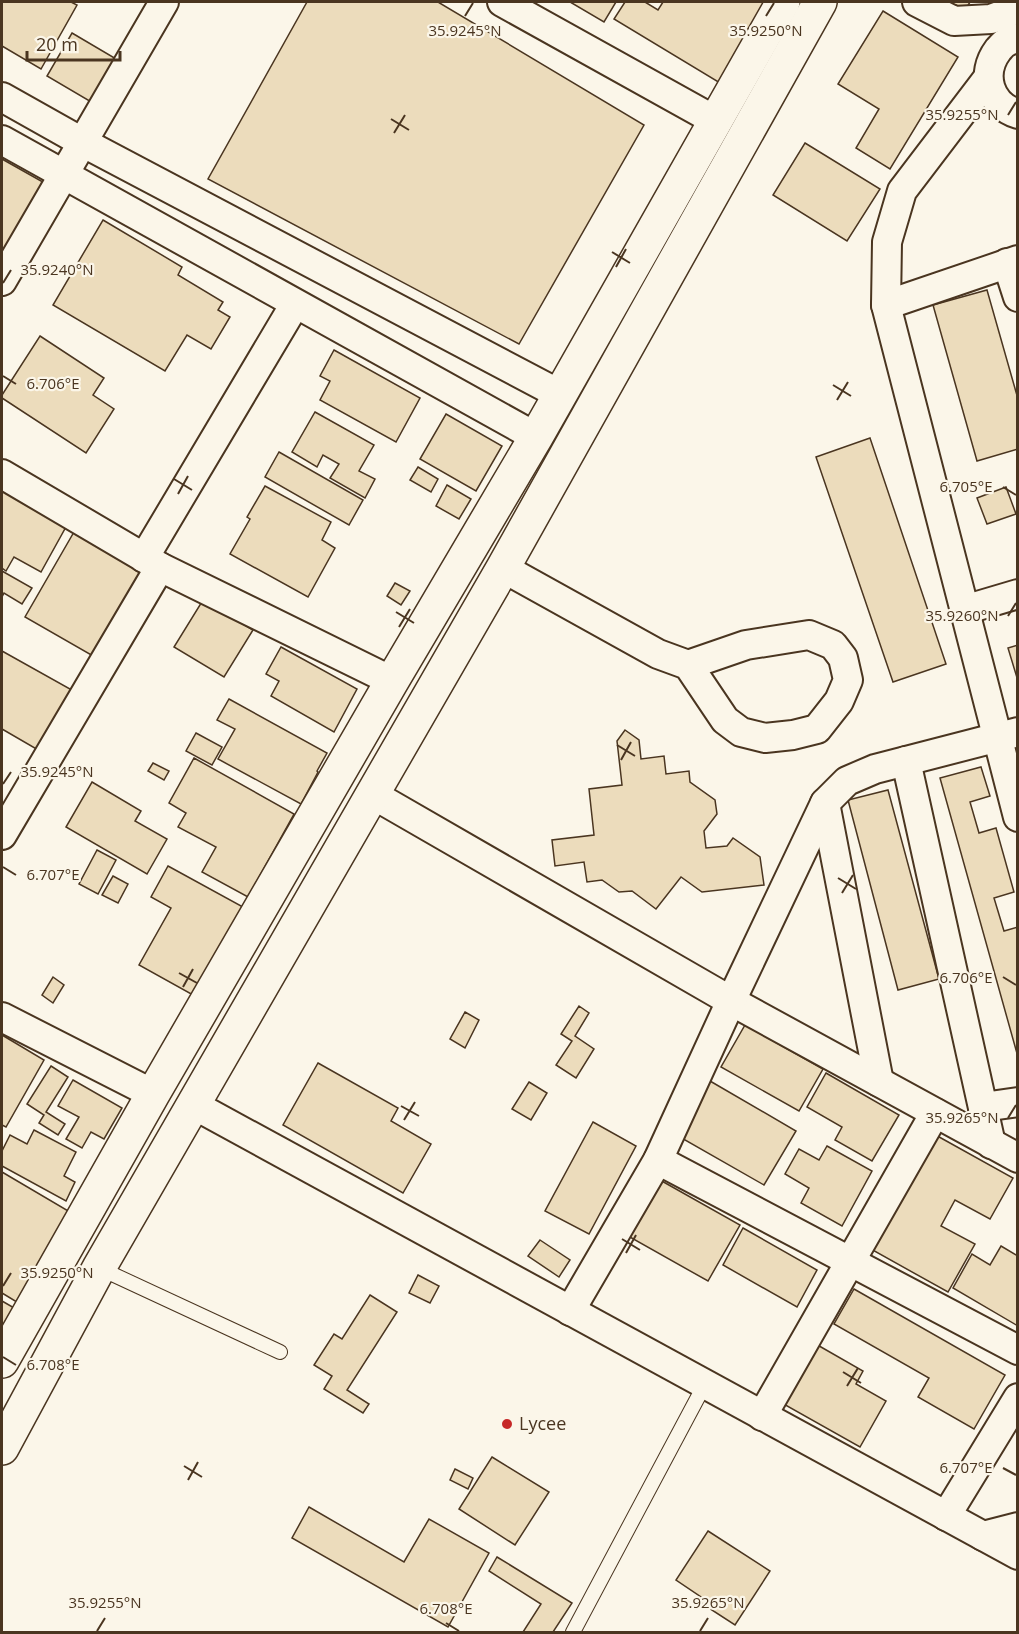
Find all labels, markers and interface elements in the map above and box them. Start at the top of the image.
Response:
text: 35.9245°N [428,20,502,40]
text: 35.9250°N [729,20,803,40]
scale bar [27,24,120,62]
text: 20 m [36,32,78,56]
text: 35.9255°N [925,104,999,124]
text: 35.9240°N [20,259,94,279]
text: 6.706°E [26,373,80,393]
text: 6.705°E [939,476,993,496]
text: 35.9260°N [925,605,999,625]
text: 35.9245°N [20,761,94,781]
text: 6.707°E [26,864,80,884]
text: 6.706°E [939,967,993,987]
text: 35.9265°N [925,1107,999,1127]
text: 35.9250°N [20,1262,94,1282]
text: 6.708°E [26,1354,80,1374]
place label: Lycee [519,1411,566,1435]
marker: Lycee [500,1417,514,1431]
text: 6.707°E [939,1457,993,1477]
text: 35.9255°N [68,1592,142,1612]
text: 35.9265°N [671,1592,745,1612]
text: 6.708°E [419,1598,473,1618]

